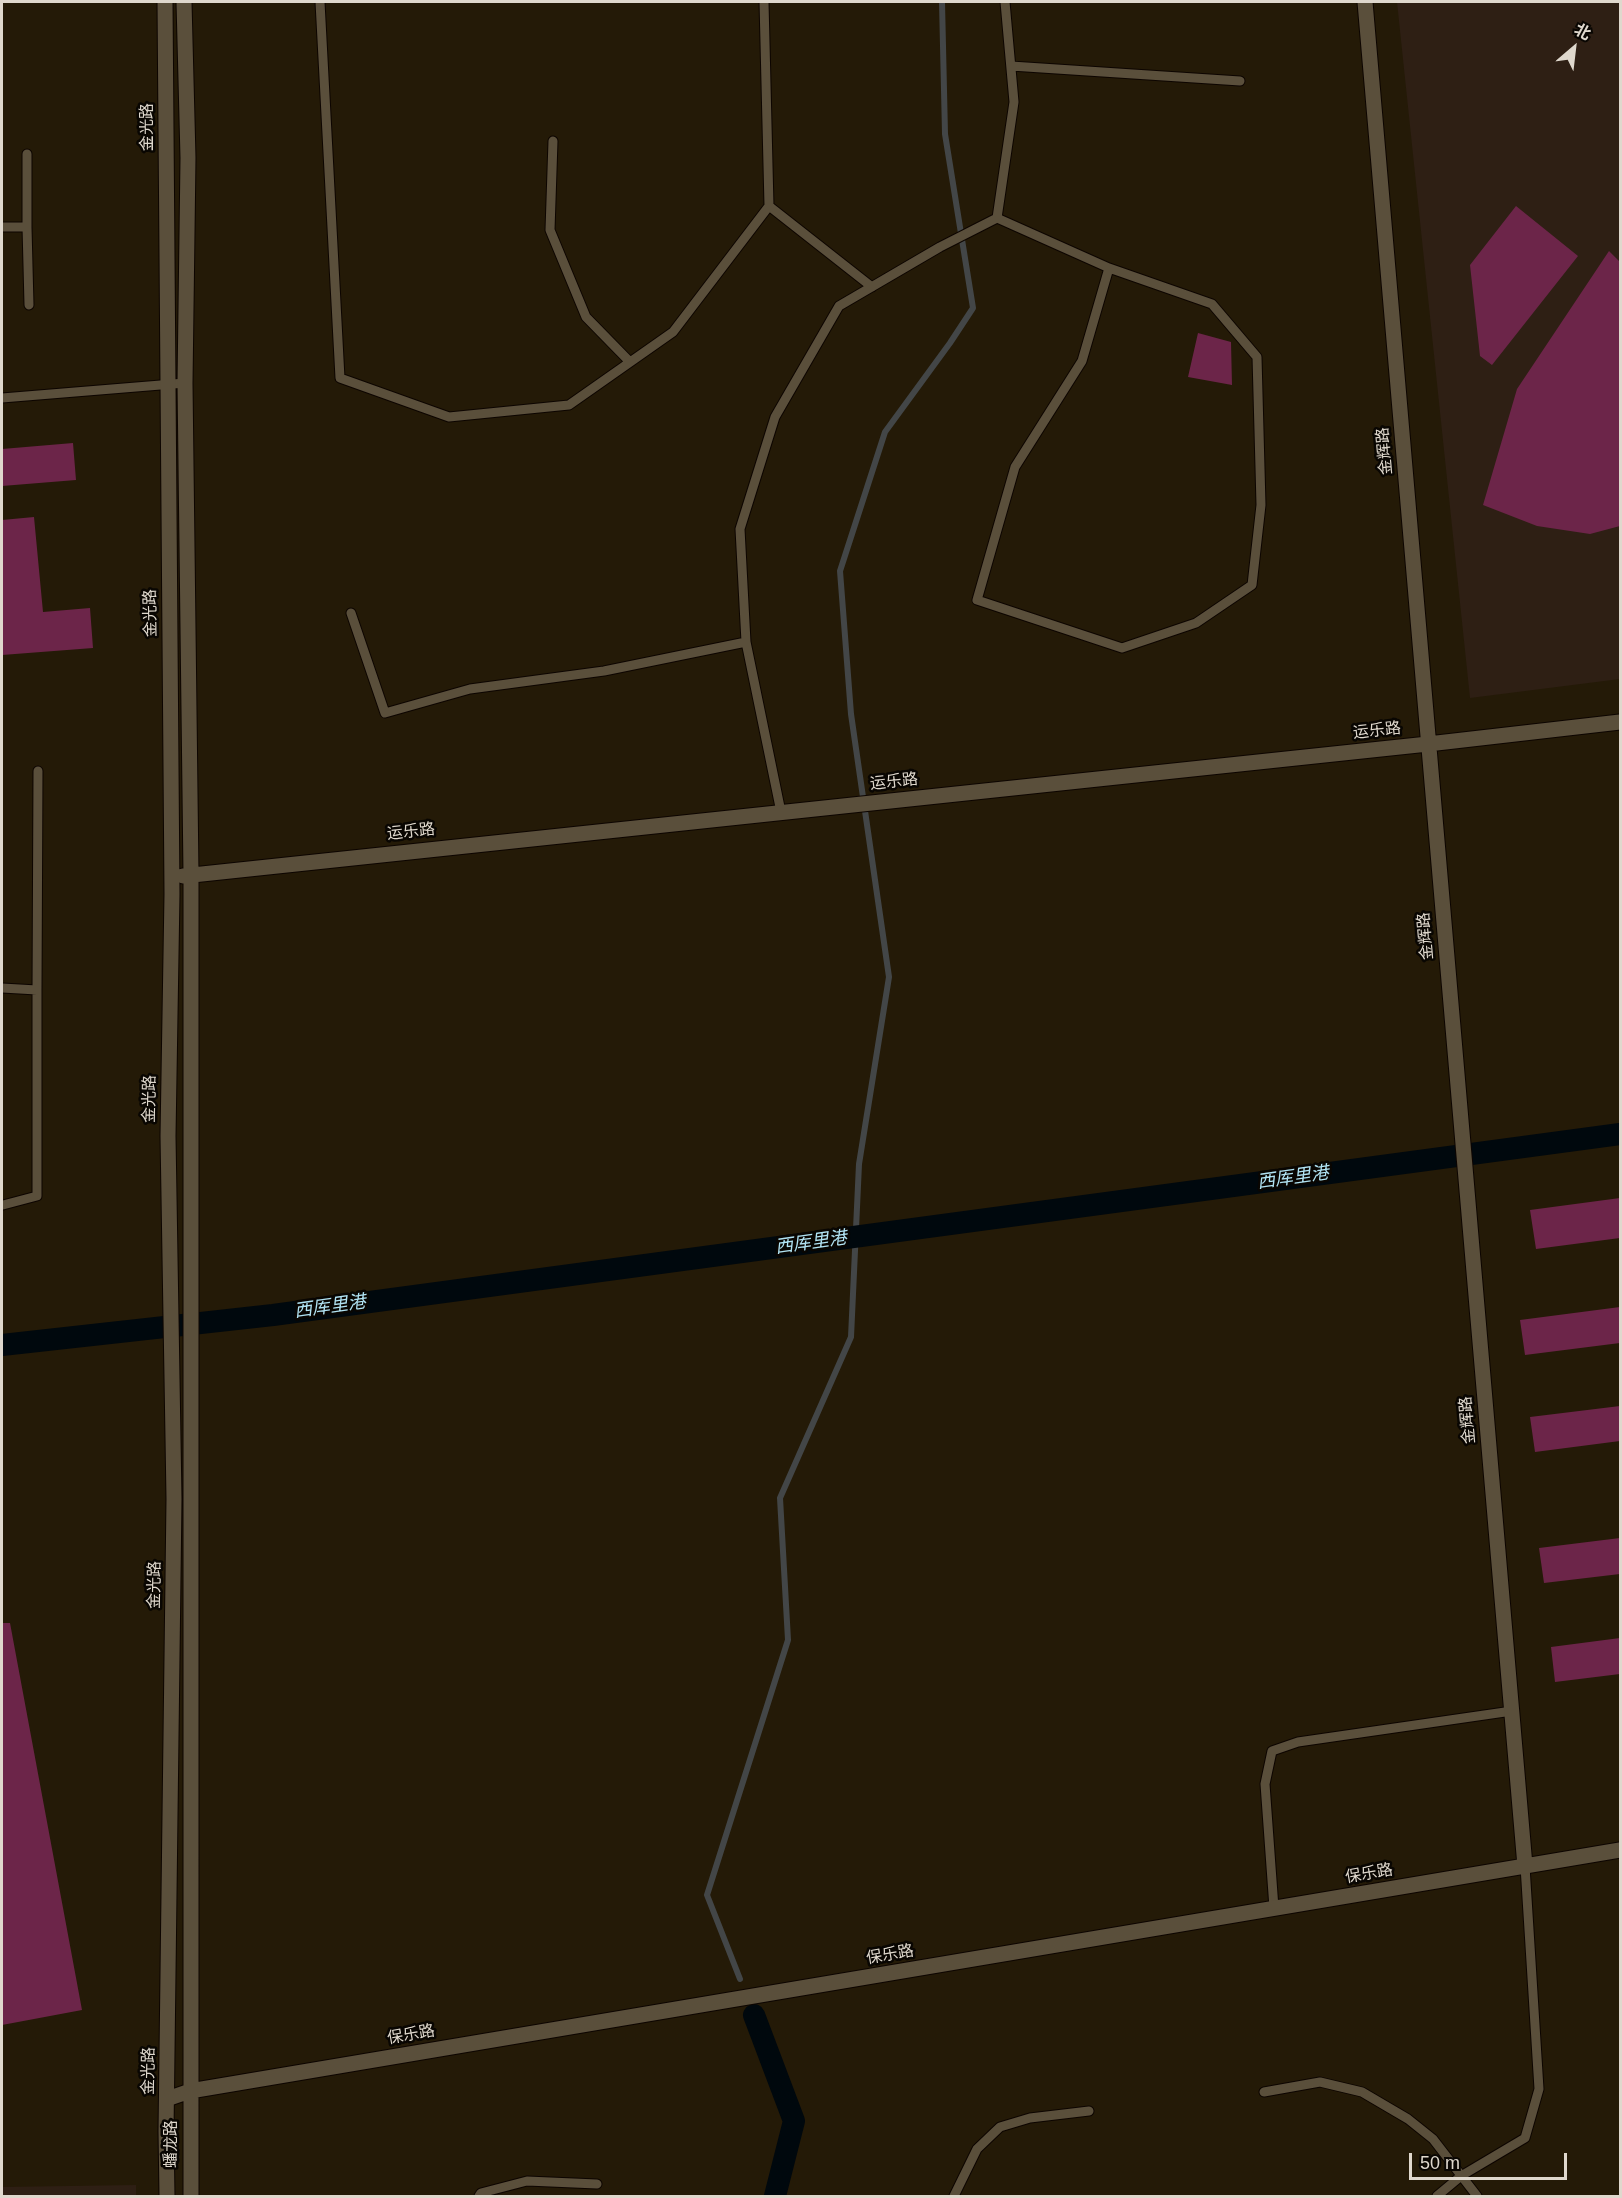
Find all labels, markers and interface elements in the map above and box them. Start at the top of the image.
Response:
north arrow [1544,18,1604,78]
text: 北 [1572,20,1594,43]
street label: 金光路 [138,103,158,151]
street label: 金辉路 [1373,426,1397,476]
street label: 金光路 [141,589,161,637]
street label: 运乐路 [1352,719,1402,743]
street label: 运乐路 [869,770,919,794]
street label: 运乐路 [386,820,436,844]
street label: 金辉路 [1414,911,1438,961]
street label: 金光路 [140,1075,160,1123]
water label: 西厍里港 [1256,1162,1330,1194]
water label: 西厍里港 [774,1227,848,1259]
water label: 西厍里港 [293,1291,367,1323]
street label: 金辉路 [1456,1395,1480,1445]
street label: 金光路 [145,1561,165,1609]
street label: 保乐路 [1344,1860,1394,1888]
street label: 保乐路 [865,1941,915,1969]
street label: 保乐路 [386,2021,436,2049]
street label: 金光路 [139,2047,159,2095]
street label: 蟠龙路 [162,2120,182,2168]
scale bar [1412,2141,1570,2179]
text: 50 m [1420,2153,1460,2173]

